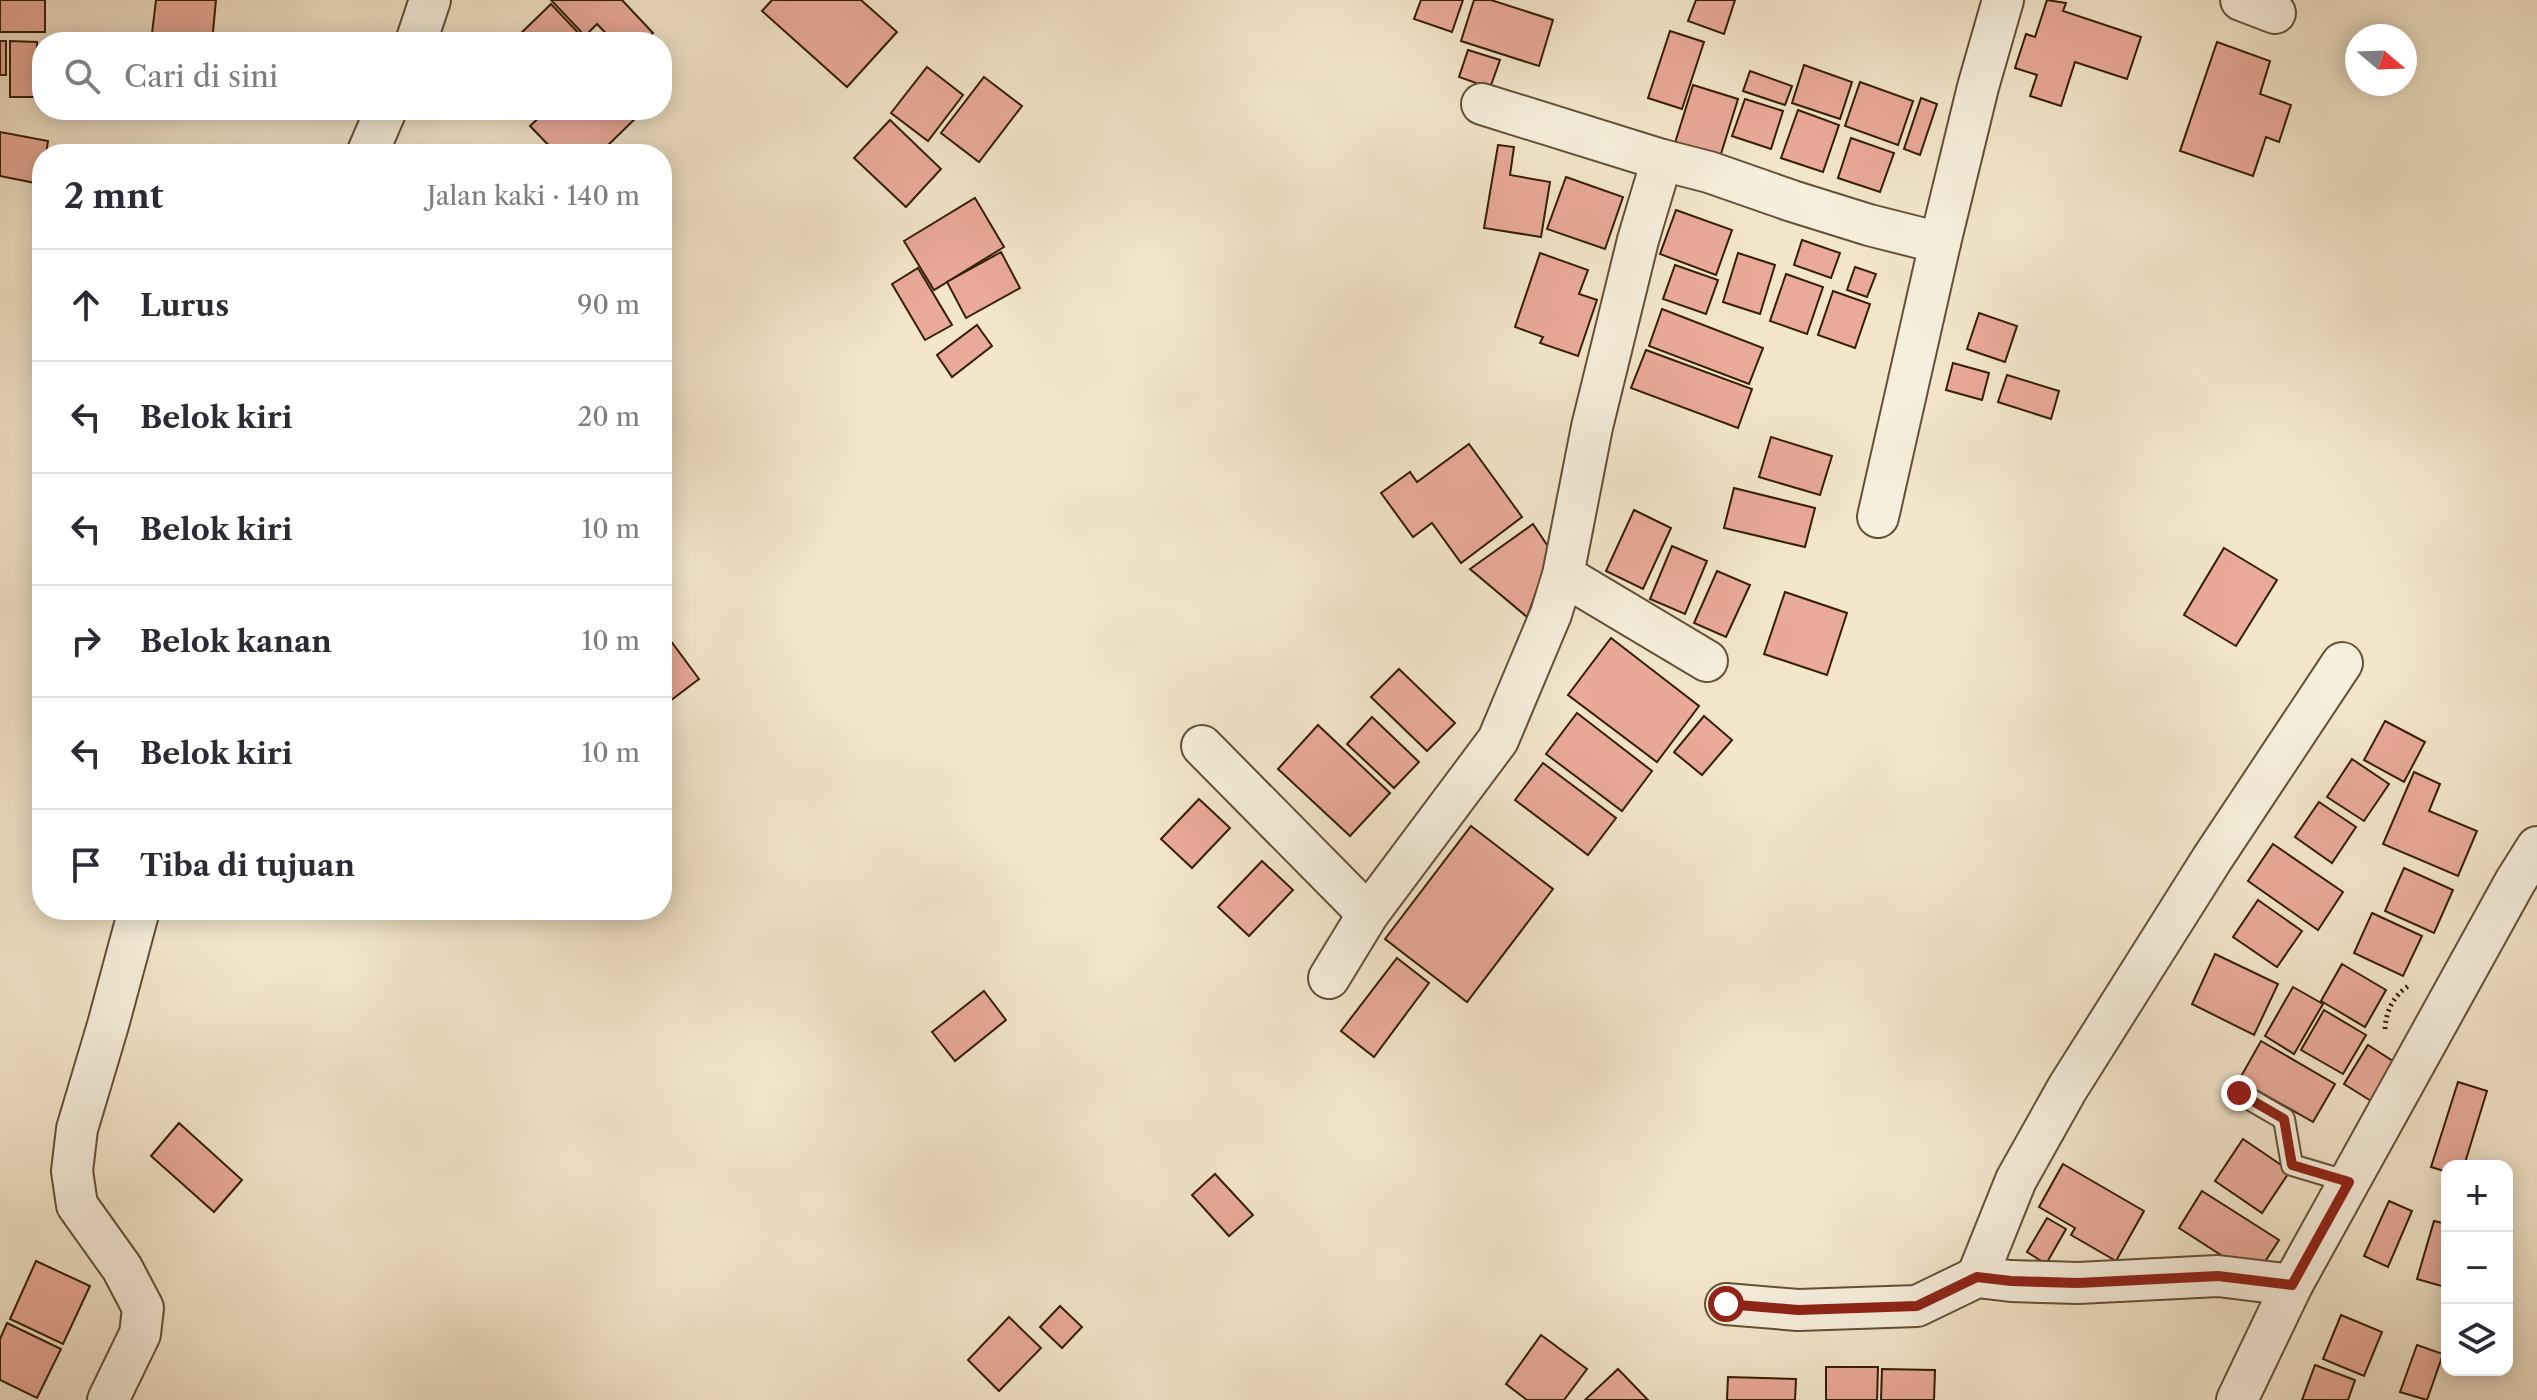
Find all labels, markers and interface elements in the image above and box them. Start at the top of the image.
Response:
north arrow [2345,24,2417,96]
search box [32,32,672,120]
icon: search [60,54,104,98]
text: Cari di sini [124,58,278,95]
text: 2 mnt [64,175,163,217]
text: Jalan kaki · 140 m [427,180,640,212]
icon: ahead [64,283,108,327]
text: Lurus [140,287,229,324]
text: 90 m [577,289,640,321]
icon: left [64,395,108,439]
text: Belok kiri [140,399,292,436]
text: 20 m [577,401,640,433]
icon: left [64,507,108,551]
text: Belok kiri [140,511,292,548]
text: 10 m [581,513,640,545]
icon: right [64,619,108,663]
text: Belok kanan [140,623,332,660]
text: 10 m [581,625,640,657]
icon: left [64,731,108,775]
text: Belok kiri [140,735,292,772]
text: 10 m [581,737,640,769]
icon: arrive [64,843,108,887]
text: Tiba di tujuan [140,847,355,884]
route end [2221,1075,2257,1111]
map controls [2441,1160,2513,1376]
button: + [2441,1160,2513,1232]
button: − [2441,1232,2513,1304]
route start [1708,1286,1744,1322]
button: layers [2441,1304,2513,1376]

